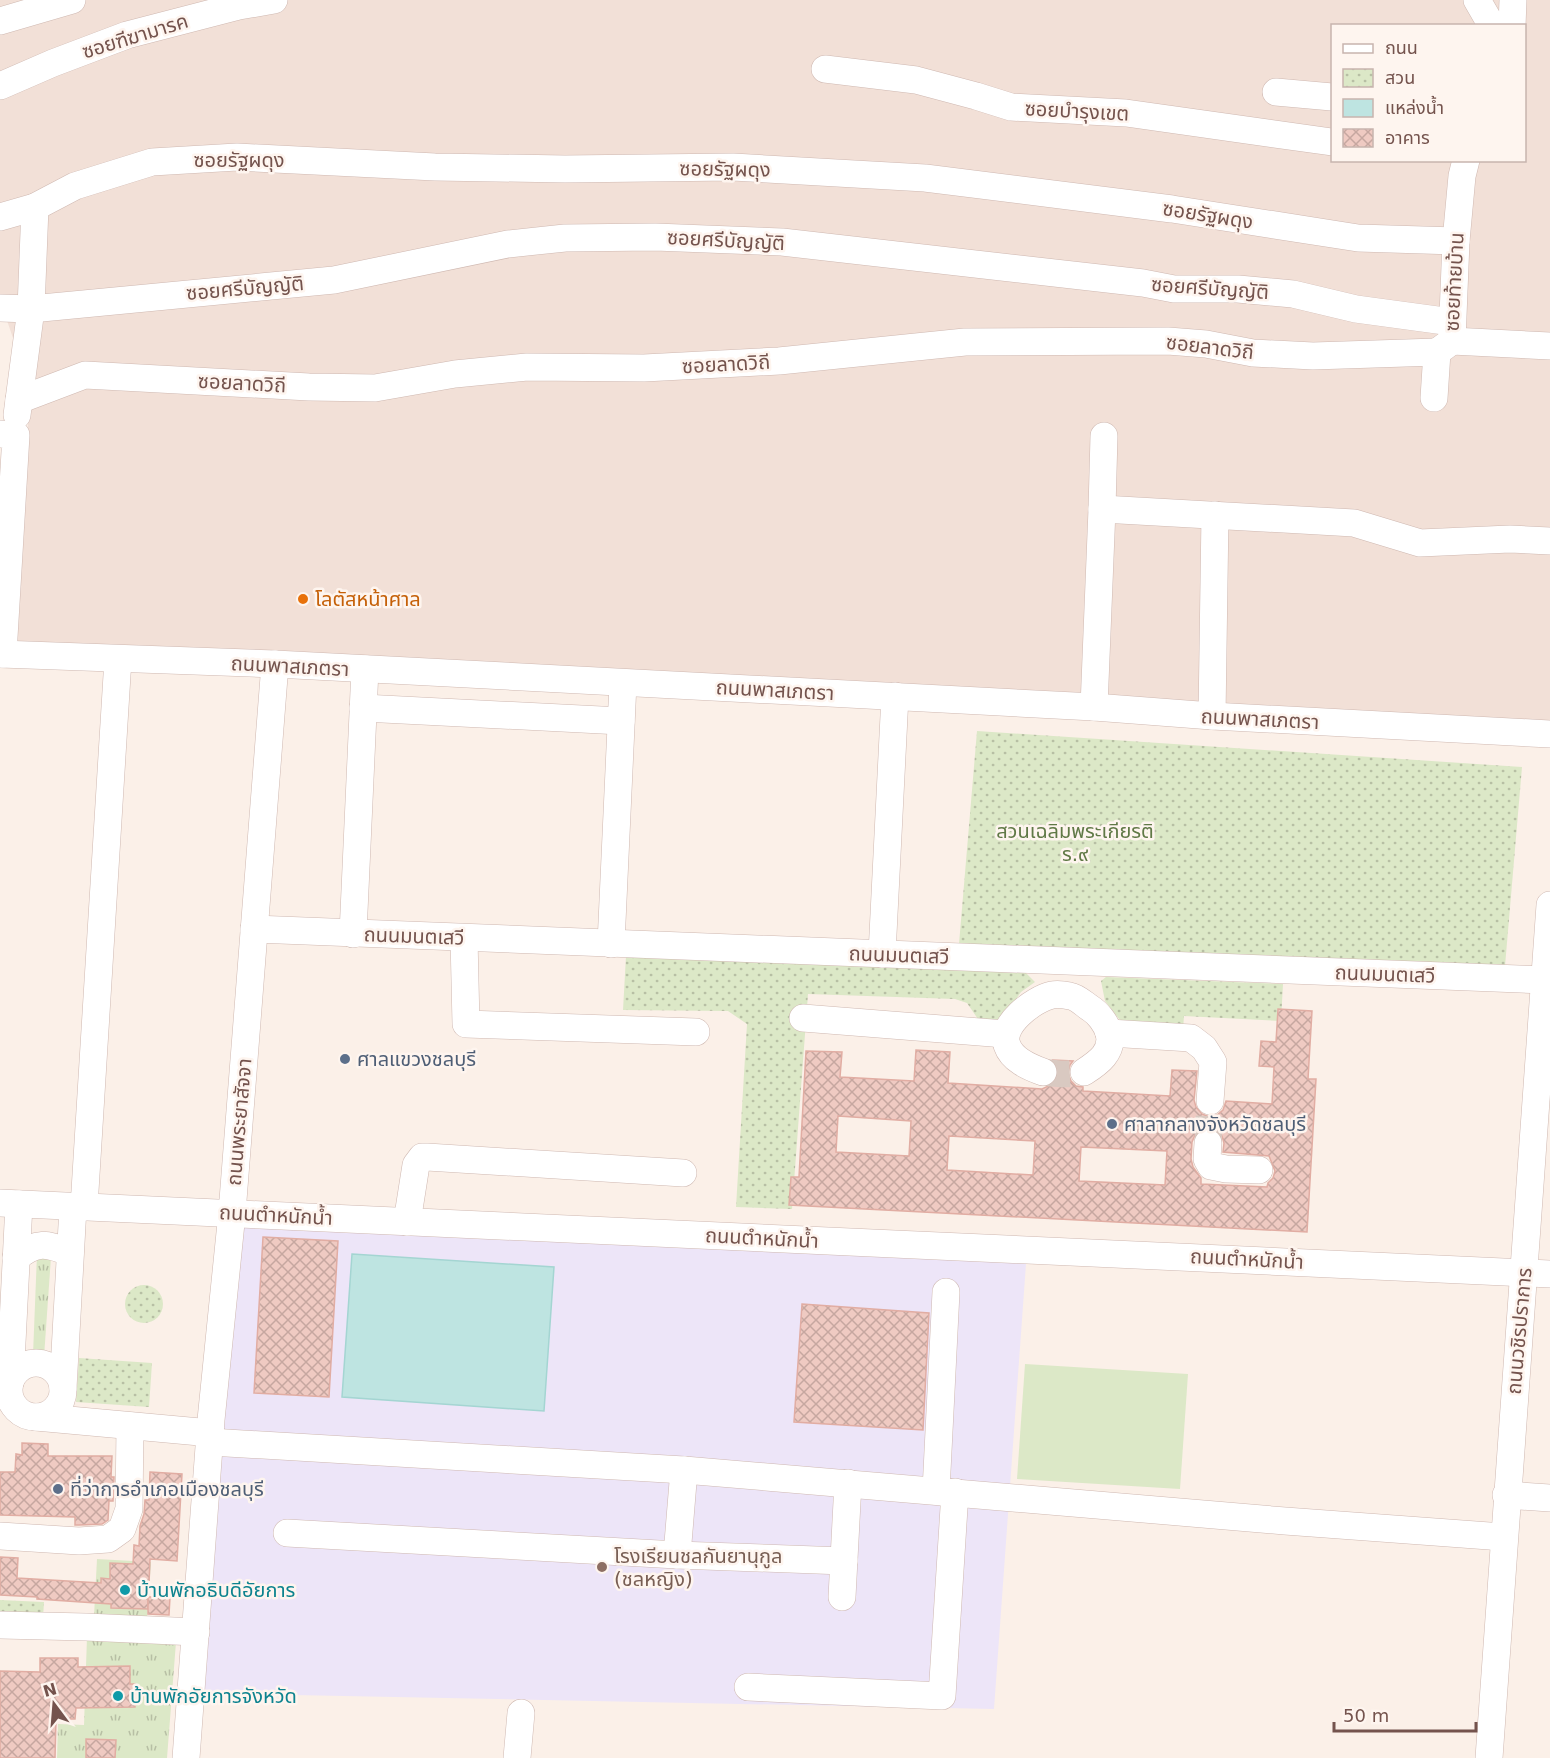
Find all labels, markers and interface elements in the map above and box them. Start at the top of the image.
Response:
street label: ซอยฑีฆามารค [79,9,191,63]
legend [1331,24,1526,162]
text: ถนน [1385,37,1418,58]
text: สวน [1385,67,1415,88]
text: แหล่งน้ำ [1385,95,1444,118]
street label: ซอยบำรุงเขต [1024,96,1130,126]
text: อาคาร [1385,127,1430,148]
street label: ซอยรัฐผดุง [193,148,285,172]
street label: ซอยรัฐผดุง [679,156,771,182]
street label: ซอยรัฐผดุง [1161,196,1255,234]
street label: ซอยศรีบัญญัติ [666,225,786,255]
street label: ซอยท้ายบ้าน [1439,232,1469,332]
street label: ซอยศรีบัญญัติ [185,271,305,305]
street label: ซอยศรีบัญญัติ [1150,272,1270,304]
street label: ซอยลาดวิถี [1165,330,1255,364]
street label: ซอยลาดวิถี [681,350,771,378]
street label: ซอยลาดวิถี [197,369,287,397]
place label: โลตัสหน้าศาล [315,587,421,611]
marker: โลตัสหน้าศาล [296,592,310,606]
street label: ถนนพาสเภตรา [230,651,350,681]
street label: ถนนพาสเภตรา [715,675,835,705]
street label: ถนนพาสเภตรา [1200,704,1320,734]
park label: สวนเฉลิมพระเกียรติ ร.๙ [996,819,1154,866]
street label: ถนนมนตเสวี [363,922,465,950]
street label: ถนนมนตเสวี [848,941,950,969]
street label: ถนนมนตเสวี [1334,960,1436,988]
place label: ศาลแขวงชลบุรี [357,1047,476,1071]
marker: ศาลแขวงชลบุรี [338,1052,352,1066]
street label: ถนนพระยาสัจจา [221,1057,257,1187]
place label: ศาลากลางจังหวัดชลบุรี [1124,1112,1306,1136]
marker: ศาลากลางจังหวัดชลบุรี [1105,1117,1119,1131]
street label: ถนนตำหนักน้ำ [219,1198,334,1230]
street label: ถนนตำหนักน้ำ [705,1221,820,1253]
street label: ถนนตำหนักน้ำ [1190,1242,1305,1274]
street label: ถนนวชิรปราการ [1502,1267,1536,1395]
place label: ที่ว่าการอำเภอเมืองชลบุรี [70,1475,264,1501]
marker: ที่ว่าการอำเภอเมืองชลบุรี [51,1482,65,1496]
place label: โรงเรียนชลกันยานุกูล (ชลหญิง) [614,1544,782,1591]
marker: โรงเรียนชลกันยานุกูล (ชลหญิง) [595,1560,609,1574]
place label: บ้านพักอธิบดีอัยการ [137,1578,295,1602]
marker: บ้านพักอธิบดีอัยการ [118,1583,132,1597]
north arrow [24,1674,84,1734]
text: N [41,1679,59,1701]
place label: บ้านพักอัยการจังหวัด [130,1684,297,1708]
marker: บ้านพักอัยการจังหวัด [111,1689,125,1703]
scale bar [1334,1695,1476,1733]
text: 50 m [1343,1705,1389,1726]

